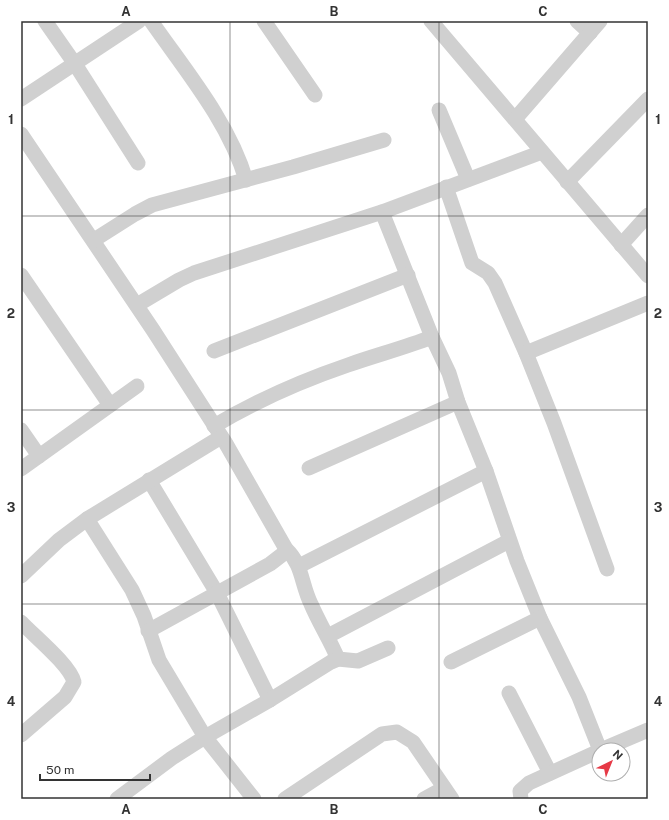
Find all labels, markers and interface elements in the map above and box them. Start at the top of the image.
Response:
text: A [121,4,131,19]
text: B [330,4,339,19]
text: C [538,4,548,19]
text: 1 [8,112,14,127]
text: 1 [655,112,661,127]
text: 2 [7,306,15,321]
text: 2 [654,306,662,321]
text: 3 [7,500,16,515]
text: 3 [654,500,663,515]
text: 4 [7,694,16,709]
text: 4 [654,694,663,709]
north arrow [591,742,631,782]
text: N [611,747,625,762]
scale bar [40,756,150,782]
text: 50 m [46,763,74,777]
text: A [121,802,131,817]
text: B [330,802,339,817]
text: C [538,802,548,817]

